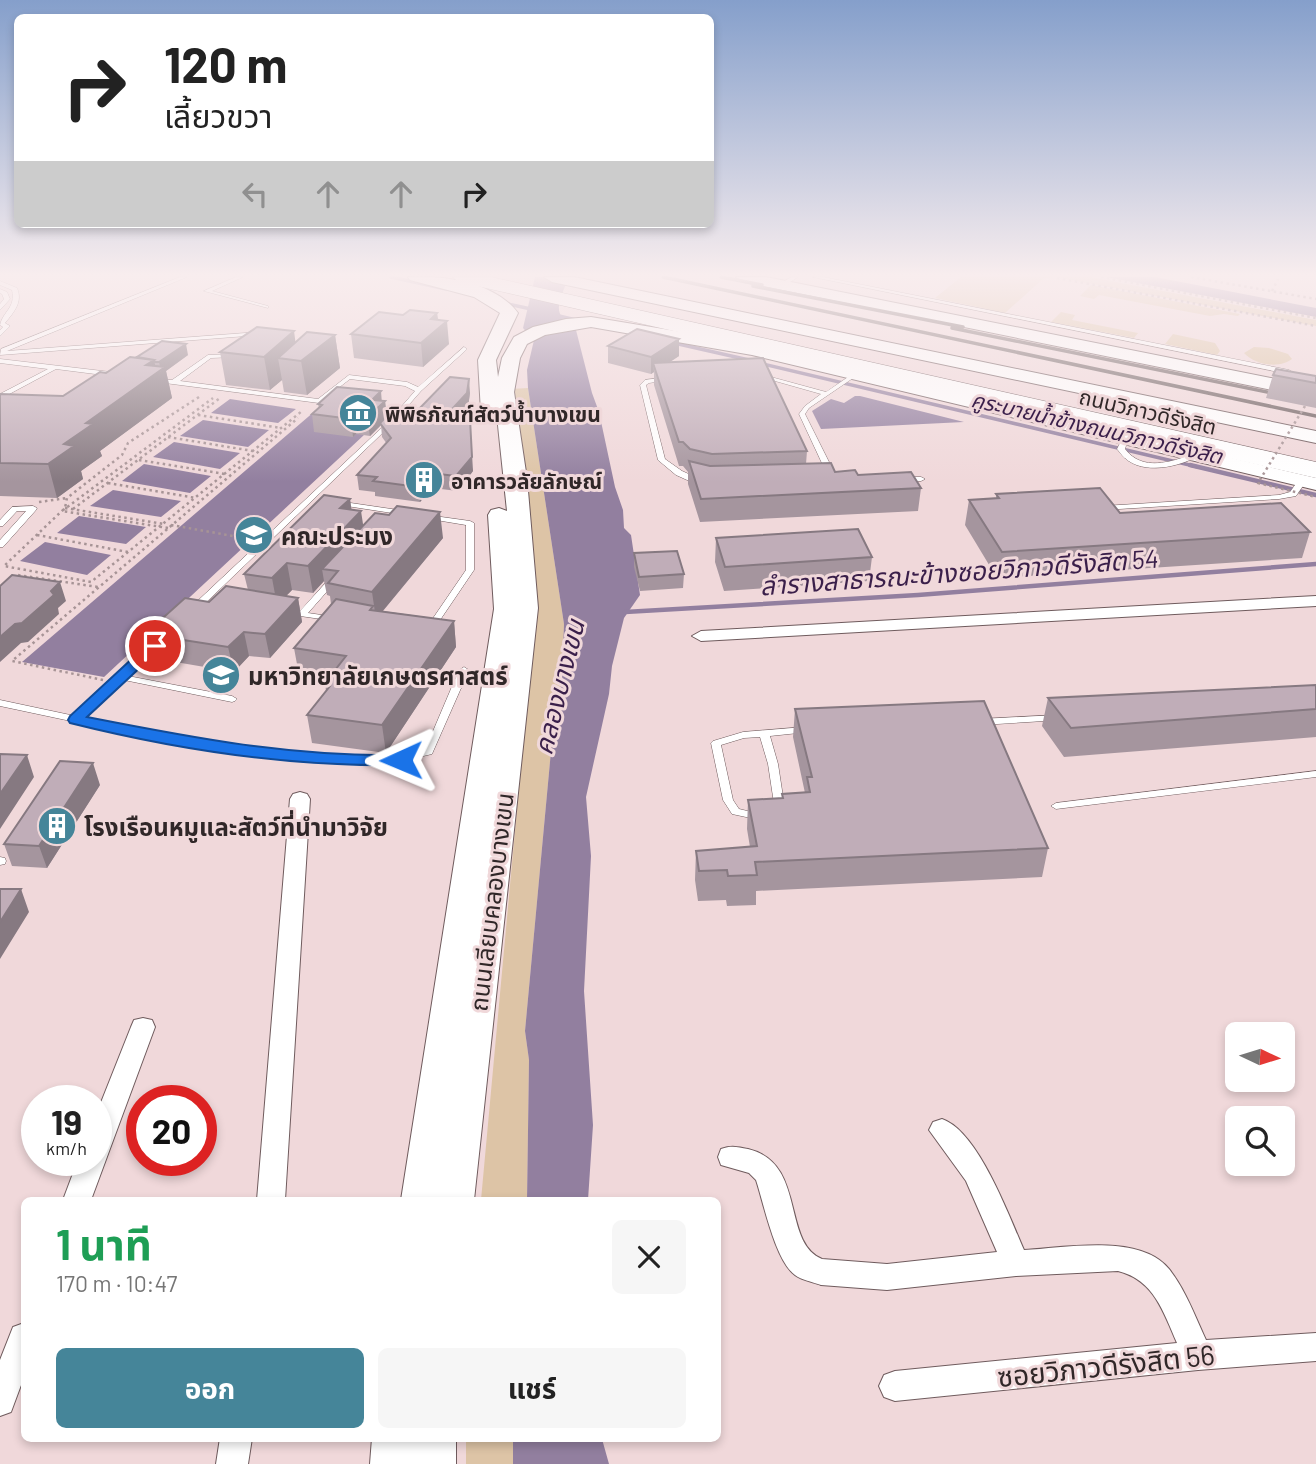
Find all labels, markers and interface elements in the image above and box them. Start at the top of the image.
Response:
text: 120 m [164,34,287,93]
icon: right [49,42,140,133]
text: เลี้ยวขวา [164,96,272,134]
icon: left [236,175,274,213]
icon: ahead [309,175,347,213]
icon: ahead [382,175,420,213]
icon: right [455,175,493,213]
street label: ถนนวิภาวดีรังสิต [1077,383,1219,439]
water label: คูระบายน้ำข้างถนนวิภาวดีรังสิต [969,385,1227,470]
museum icon: พิพิธภัณฑ์สัตว์น้ำบางเขน [337,392,379,434]
place label: พิพิธภัณฑ์สัตว์น้ำบางเขน [385,400,601,426]
building icon: อาคารวลัยลักษณ์ [403,459,445,501]
place label: อาคารวลัยลักษณ์ [451,468,602,493]
school or university icon: คณะประมง [233,514,275,556]
place label: คณะประมง [281,521,393,550]
water label: ลำรางสาธารณะข้างซอยวิภาวดีรังสิต 54 [759,542,1159,600]
water label: คลองบางเขน [526,615,590,757]
pin [125,616,185,676]
icon: arrive [136,627,174,665]
school or university icon: มหาวิทยาลัยเกษตรศาสตร์ [200,654,242,696]
place label: มหาวิทยาลัยเกษตรศาสตร์ [248,661,508,690]
position arrow [364,723,438,797]
street label: ถนนเลียบคลองบางเขน [463,791,519,1013]
building icon: โรงเรือนหมูและสัตว์ที่นำมาวิจัย [36,805,78,847]
place label: โรงเรือนหมูและสัตว์ที่นำมาวิจัย [84,810,388,843]
north arrow [1225,1022,1295,1092]
map controls [1225,1022,1295,1176]
speed limit sign: 20 [126,1085,217,1176]
text: 19 [51,1100,82,1142]
button: search [1225,1106,1295,1176]
text: km/h [46,1137,87,1159]
text: 1 นาที [56,1218,152,1268]
button: close [612,1220,686,1294]
text: 170 m · 10:47 [56,1269,177,1297]
street label: ซอยวิภาวดีรังสิต 56 [996,1337,1216,1393]
button: ออก [56,1348,364,1428]
button: แชร์ [378,1348,686,1428]

